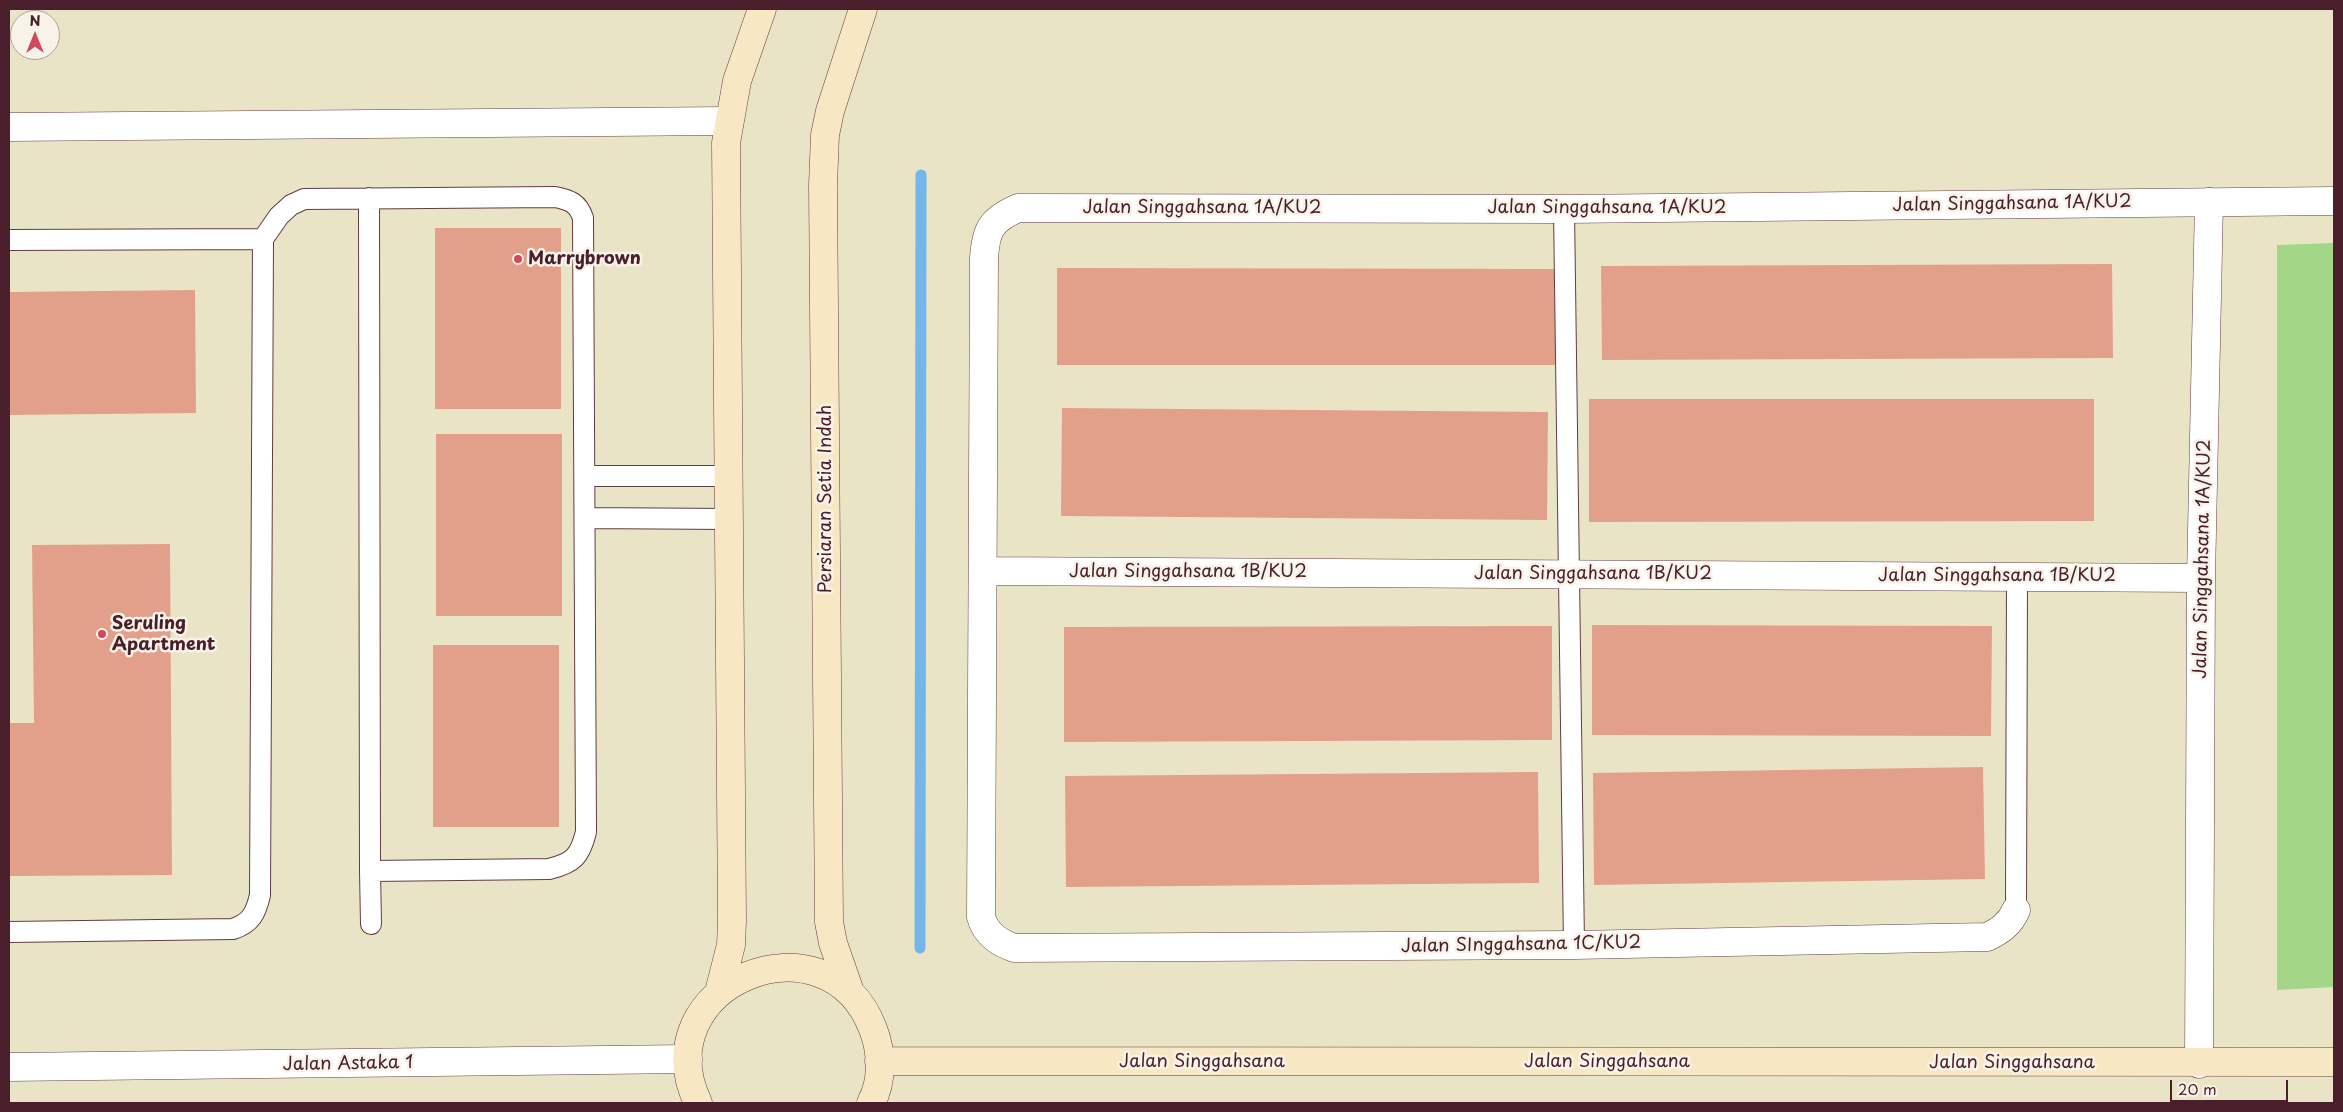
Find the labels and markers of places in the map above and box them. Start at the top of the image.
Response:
place label: Marrybrown [528,248,641,270]
marker: Marrybrown [512,253,524,265]
place label: Seruling Apartment [112,613,216,656]
marker: Seruling Apartment [96,628,108,640]

